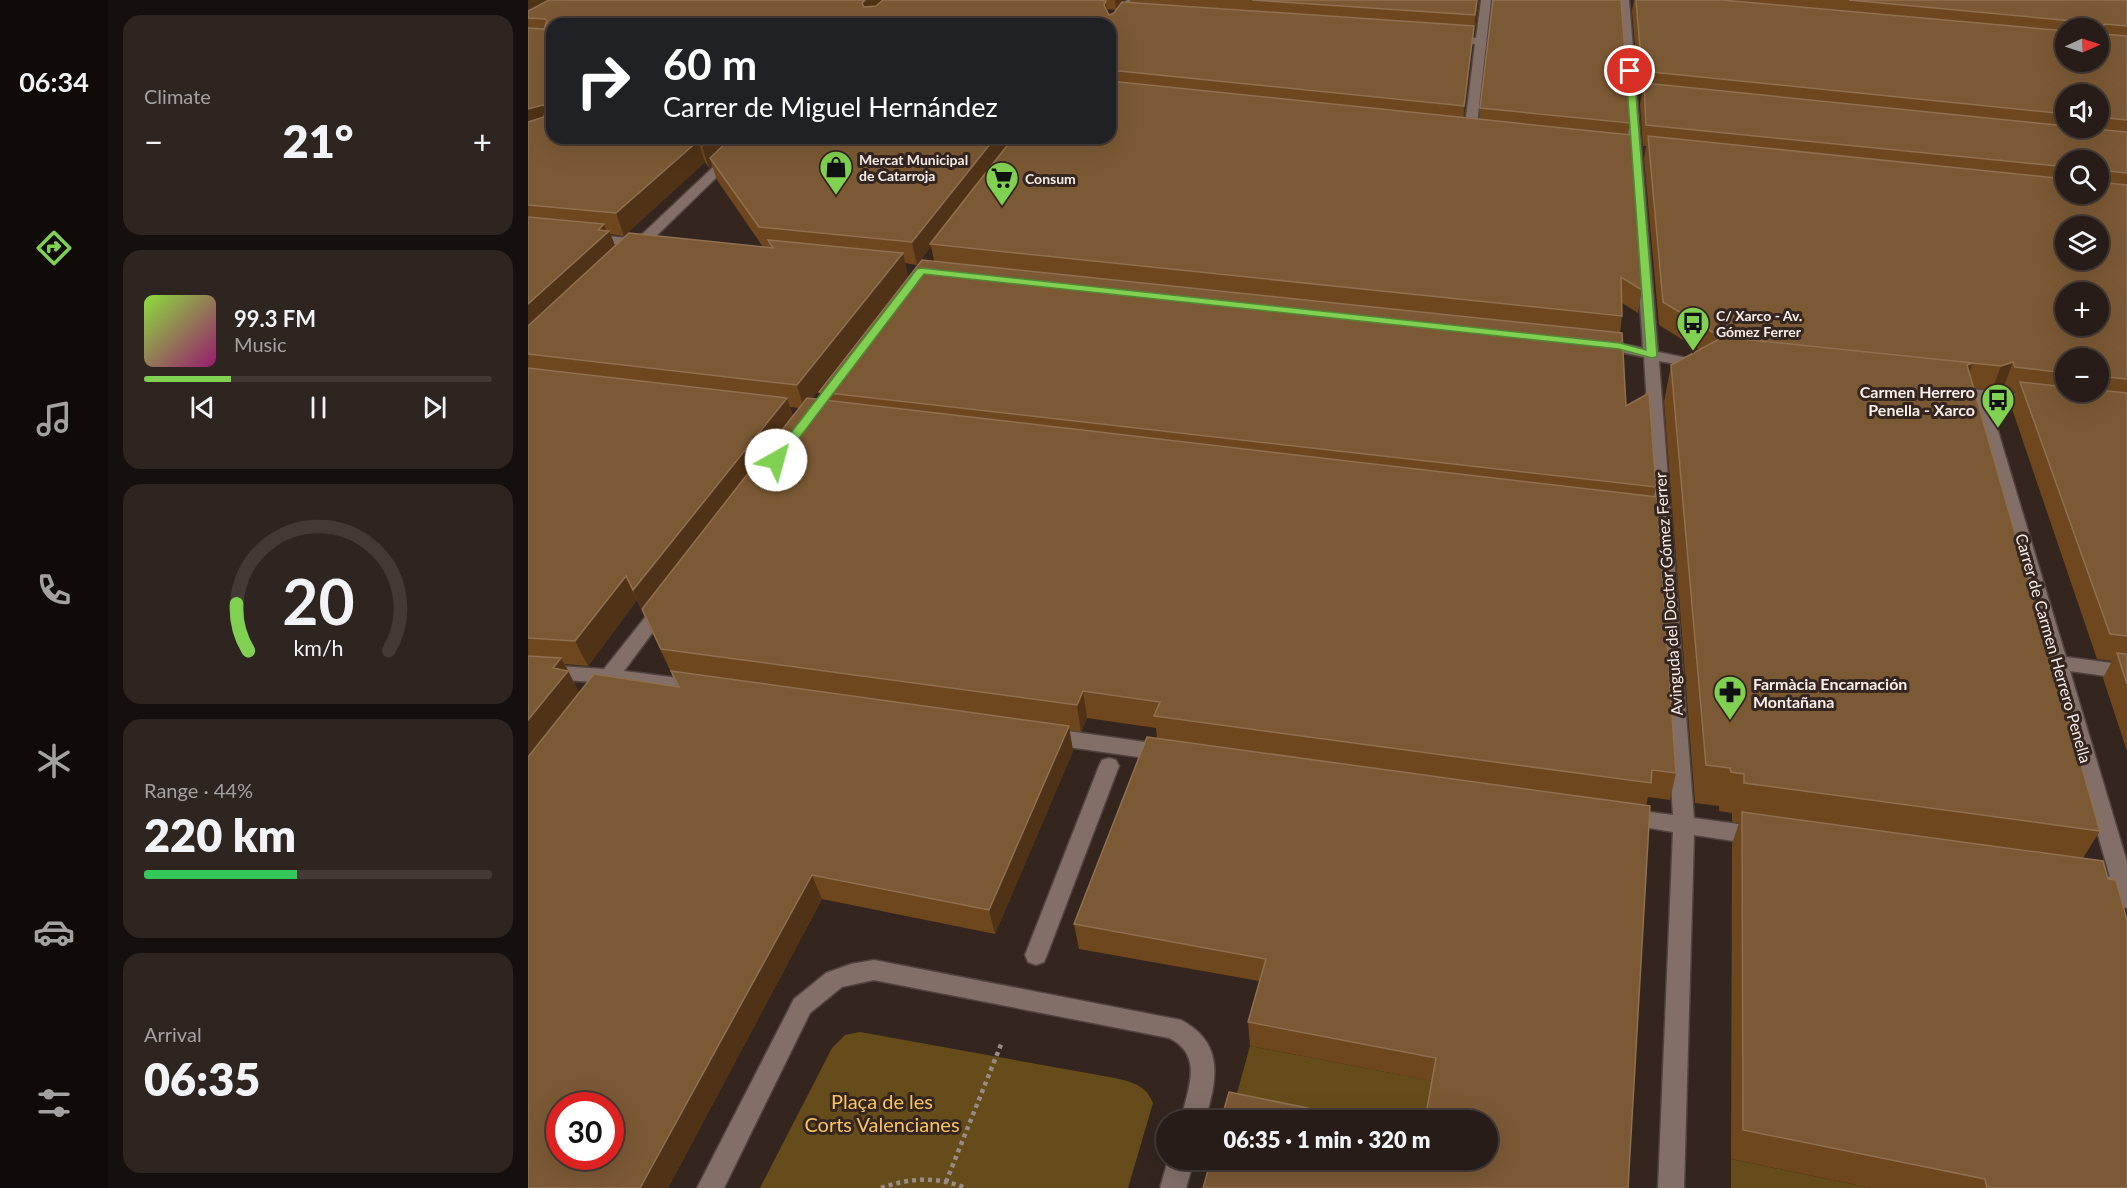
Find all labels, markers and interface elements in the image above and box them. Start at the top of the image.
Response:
north arrow [2055,18,2109,72]
map controls [2055,18,2109,402]
text: 60 m [663,39,757,89]
icon: right [564,42,642,120]
pin [1604,45,1655,96]
icon: arrive [1613,54,1646,87]
text: 06:34 [19,65,89,98]
text: Climate [144,84,211,108]
button: sound [2055,84,2109,138]
text: Carrer de Miguel Hernández [663,90,998,123]
text: 21° [283,114,353,168]
text: − [144,121,163,161]
text: + [473,121,492,161]
shop icon: Mercat Municipal de Catarroja [818,149,854,196]
button: search [2055,150,2109,204]
place label: Mercat Municipal de Catarroja [859,151,968,184]
supermarket icon: Consum [984,160,1020,207]
place label: Consum [1025,170,1076,187]
button: layers [2055,216,2109,270]
icon: directions [33,227,75,269]
button: + [2055,282,2109,336]
text: 99.3 FM [234,305,316,332]
bus stop icon: C/ Xarco - Av. Gómez Ferrer [1675,305,1711,352]
place label: C/ Xarco - Av. Gómez Ferrer [1716,307,1802,340]
text: Music [234,332,287,356]
button: − [2055,348,2109,402]
place label: Carmen Herrero Penella - Xarco [1860,382,1975,419]
bus stop icon: Carmen Herrero Penella - Xarco [1980,382,2016,429]
icon: previous [186,391,219,424]
icon: pause [302,391,335,424]
icon: next [418,391,451,424]
icon: music [33,398,75,440]
position arrow [744,428,808,492]
street label: Avinguda del Doctor Gómez Ferrer [1650,472,1686,716]
street label: Carrer de Carmen Herrero Penella [2012,531,2096,765]
text: 20 [282,563,354,638]
icon: phone [33,569,75,611]
text: km/h [293,635,343,661]
pharmacy icon: Farmàcia Encarnación Montañana [1712,674,1748,721]
place label: Farmàcia Encarnación Montañana [1753,674,1907,711]
icon: climate [33,740,75,782]
text: Range · 44% [144,778,253,802]
text: 220 km [144,808,296,862]
icon: car [33,911,75,953]
text: Arrival [144,1022,202,1046]
text: 06:35 [144,1052,260,1106]
icon: filters [33,1082,75,1124]
park label: Plaça de les Corts Valencianes [804,1089,960,1136]
speed limit sign: 30 [546,1092,624,1170]
text: 06:35 · 1 min · 320 m [1224,1126,1430,1153]

